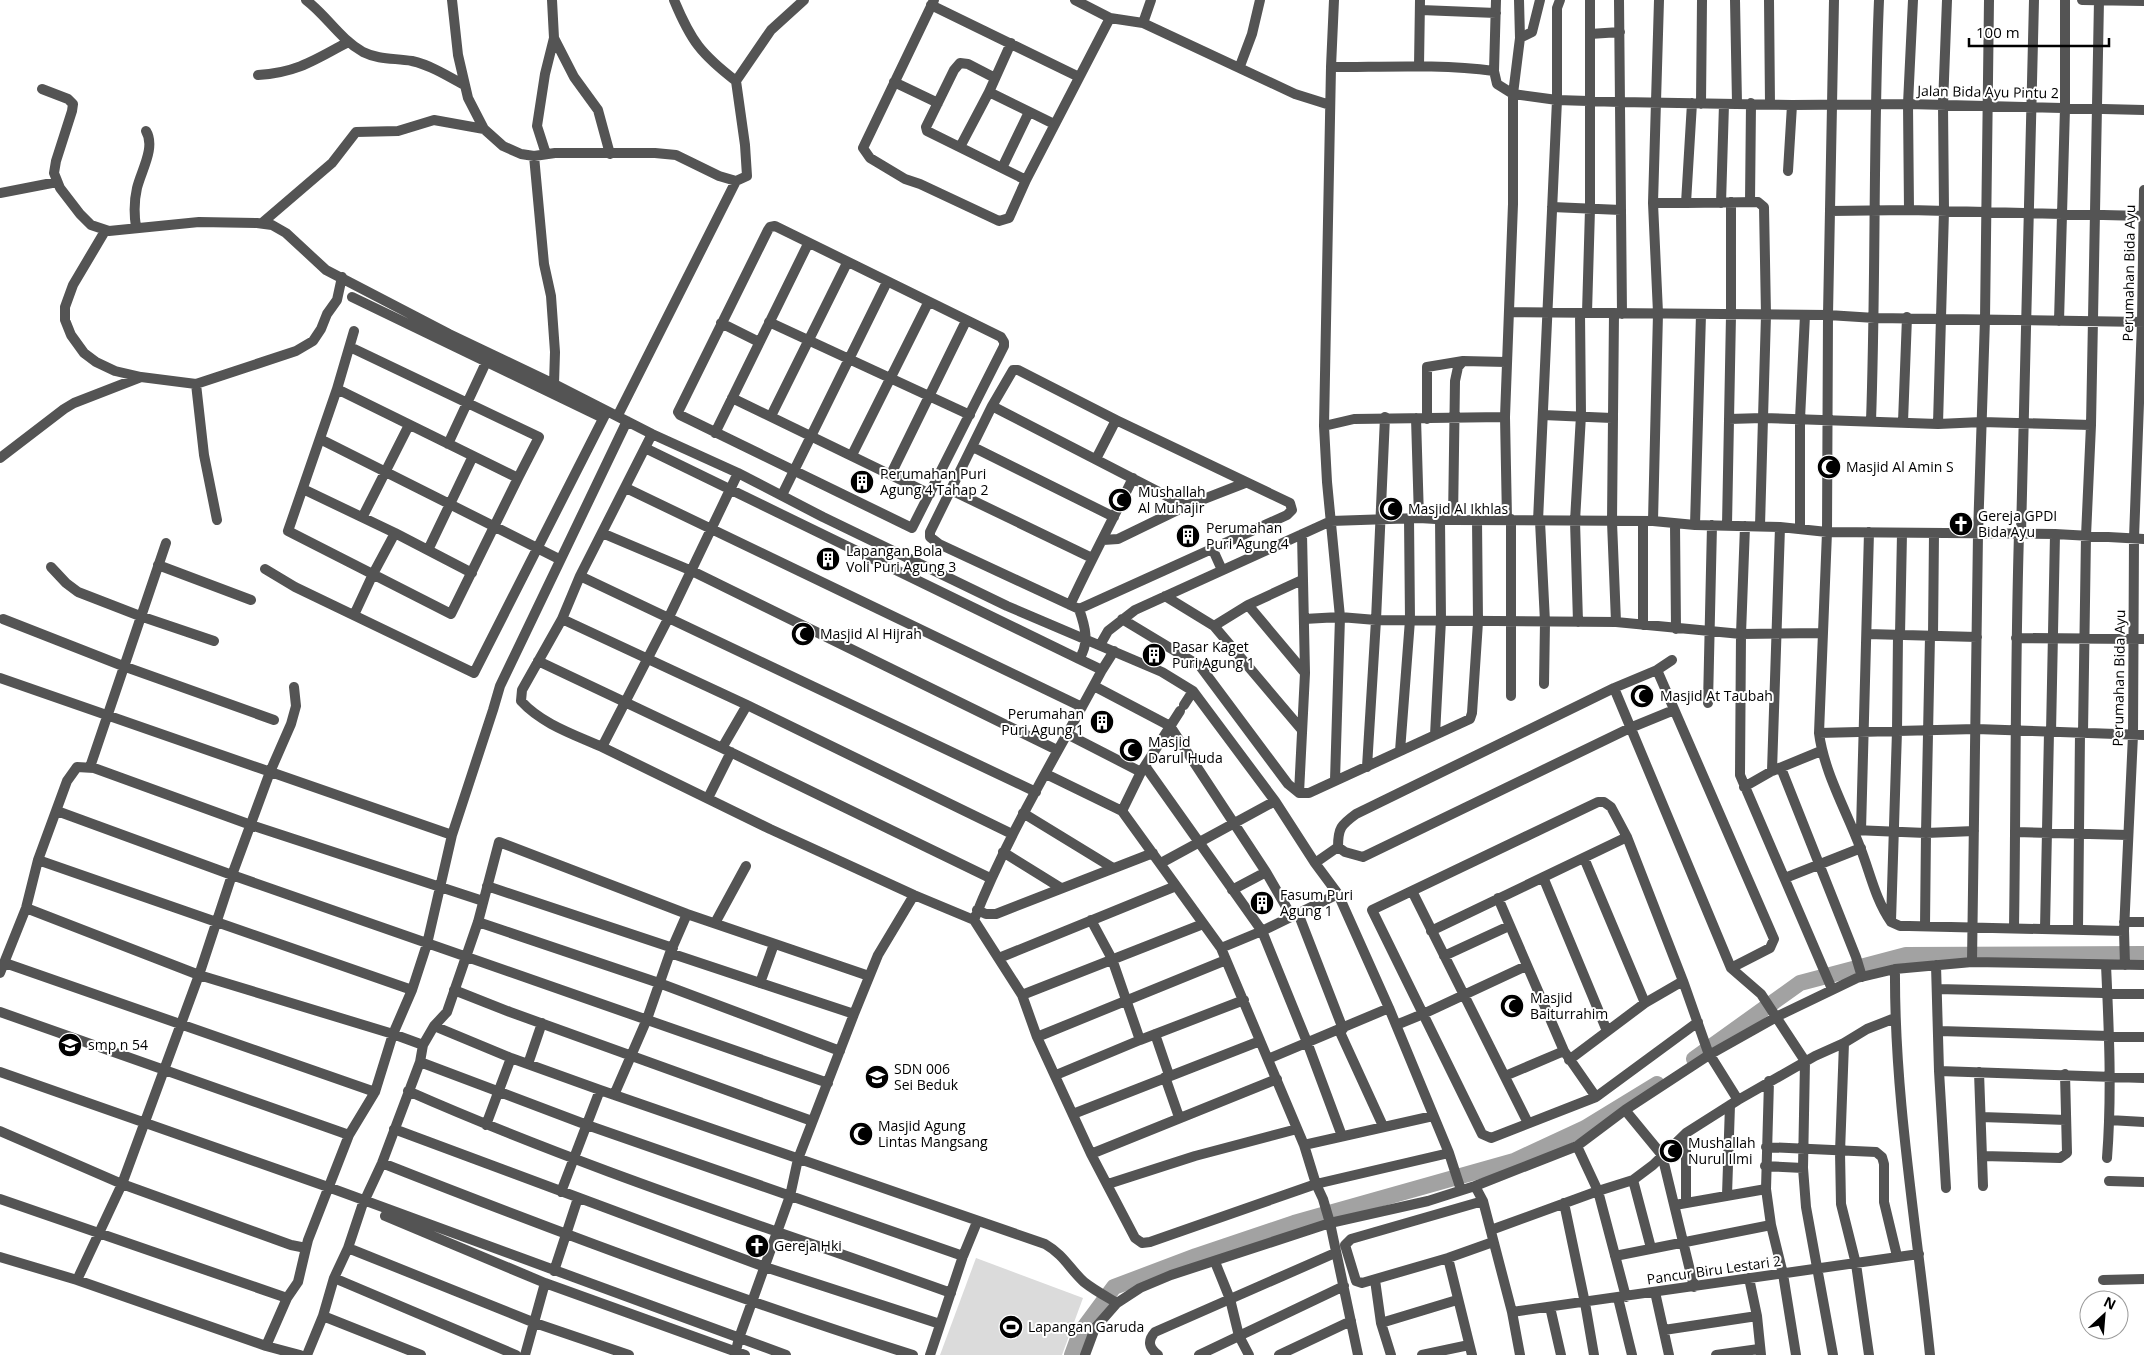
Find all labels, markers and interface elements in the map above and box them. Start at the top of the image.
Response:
scale bar [1969,15,2109,47]
text: 100 m [1976,22,2020,42]
street label: Jalan Bida Ayu Pintu 2 [1915,81,2059,102]
street label: Perumahan Bida Ayu [2118,204,2139,342]
mosque icon: Masjid Al Amin S [1816,454,1842,480]
place label: Masjid Al Amin S [1846,457,1954,476]
place label: Perumahan Puri Agung 4 Tahap 2 [880,464,989,499]
building icon: Perumahan Puri Agung 4 Tahap 2 [849,469,875,495]
place label: Mushallah Al Muhajir [1138,482,1206,517]
mosque icon: Mushallah Al Muhajir [1107,487,1133,513]
mosque icon: Masjid Al Ikhlas [1378,496,1404,522]
place label: Masjid Al Ikhlas [1408,499,1509,518]
place label: Gereja GPDI Bida Ayu [1978,506,2057,541]
church icon: Gereja GPDI Bida Ayu [1948,511,1974,537]
place label: Perumahan Puri Agung 4 [1206,518,1289,553]
building icon: Perumahan Puri Agung 4 [1175,523,1201,549]
place label: Lapangan Bola Voli Puri Agung 3 [846,541,956,576]
building icon: Lapangan Bola Voli Puri Agung 3 [815,546,841,572]
street label: Perumahan Bida Ayu [2108,609,2129,747]
mosque icon: Masjid Al Hijrah [790,621,816,647]
place label: Masjid Al Hijrah [820,624,922,643]
place label: Pasar Kaget Puri Agung 1 [1172,637,1255,672]
building icon: Pasar Kaget Puri Agung 1 [1141,642,1167,668]
mosque icon: Masjid At Taubah [1629,683,1655,709]
place label: Masjid At Taubah [1660,686,1773,705]
place label: Perumahan Puri Agung 1 [1001,704,1084,739]
building icon: Perumahan Puri Agung 1 [1089,709,1115,735]
place label: Masjid Darul Huda [1148,732,1223,767]
mosque icon: Masjid Darul Huda [1118,737,1144,763]
place label: Fasum Puri Agung 1 [1280,885,1353,920]
building icon: Fasum Puri Agung 1 [1249,890,1275,916]
place label: Masjid Baiturrahim [1530,988,1608,1023]
mosque icon: Masjid Baiturrahim [1499,993,1525,1019]
school or university icon: smp n 54 [57,1032,83,1058]
place label: smp n 54 [88,1035,148,1054]
place label: SDN 006 Sei Beduk [894,1059,959,1094]
school or university icon: SDN 006 Sei Beduk [864,1064,890,1090]
place label: Masjid Agung Lintas Mangsang [878,1116,988,1151]
mosque icon: Masjid Agung Lintas Mangsang [848,1121,874,1147]
place label: Mushallah Nurul Ilmi [1688,1133,1756,1168]
mosque icon: Mushallah Nurul Ilmi [1658,1138,1684,1164]
church icon: Gereja Hki [744,1233,770,1259]
place label: Gereja Hki [774,1236,842,1255]
street label: Pancur Biru Lestari 2 [1646,1251,1782,1288]
north arrow [2079,1290,2129,1340]
text: N [2101,1292,2119,1314]
sports icon: Lapangan Garuda [998,1314,1024,1340]
place label: Lapangan Garuda [1028,1317,1144,1336]

